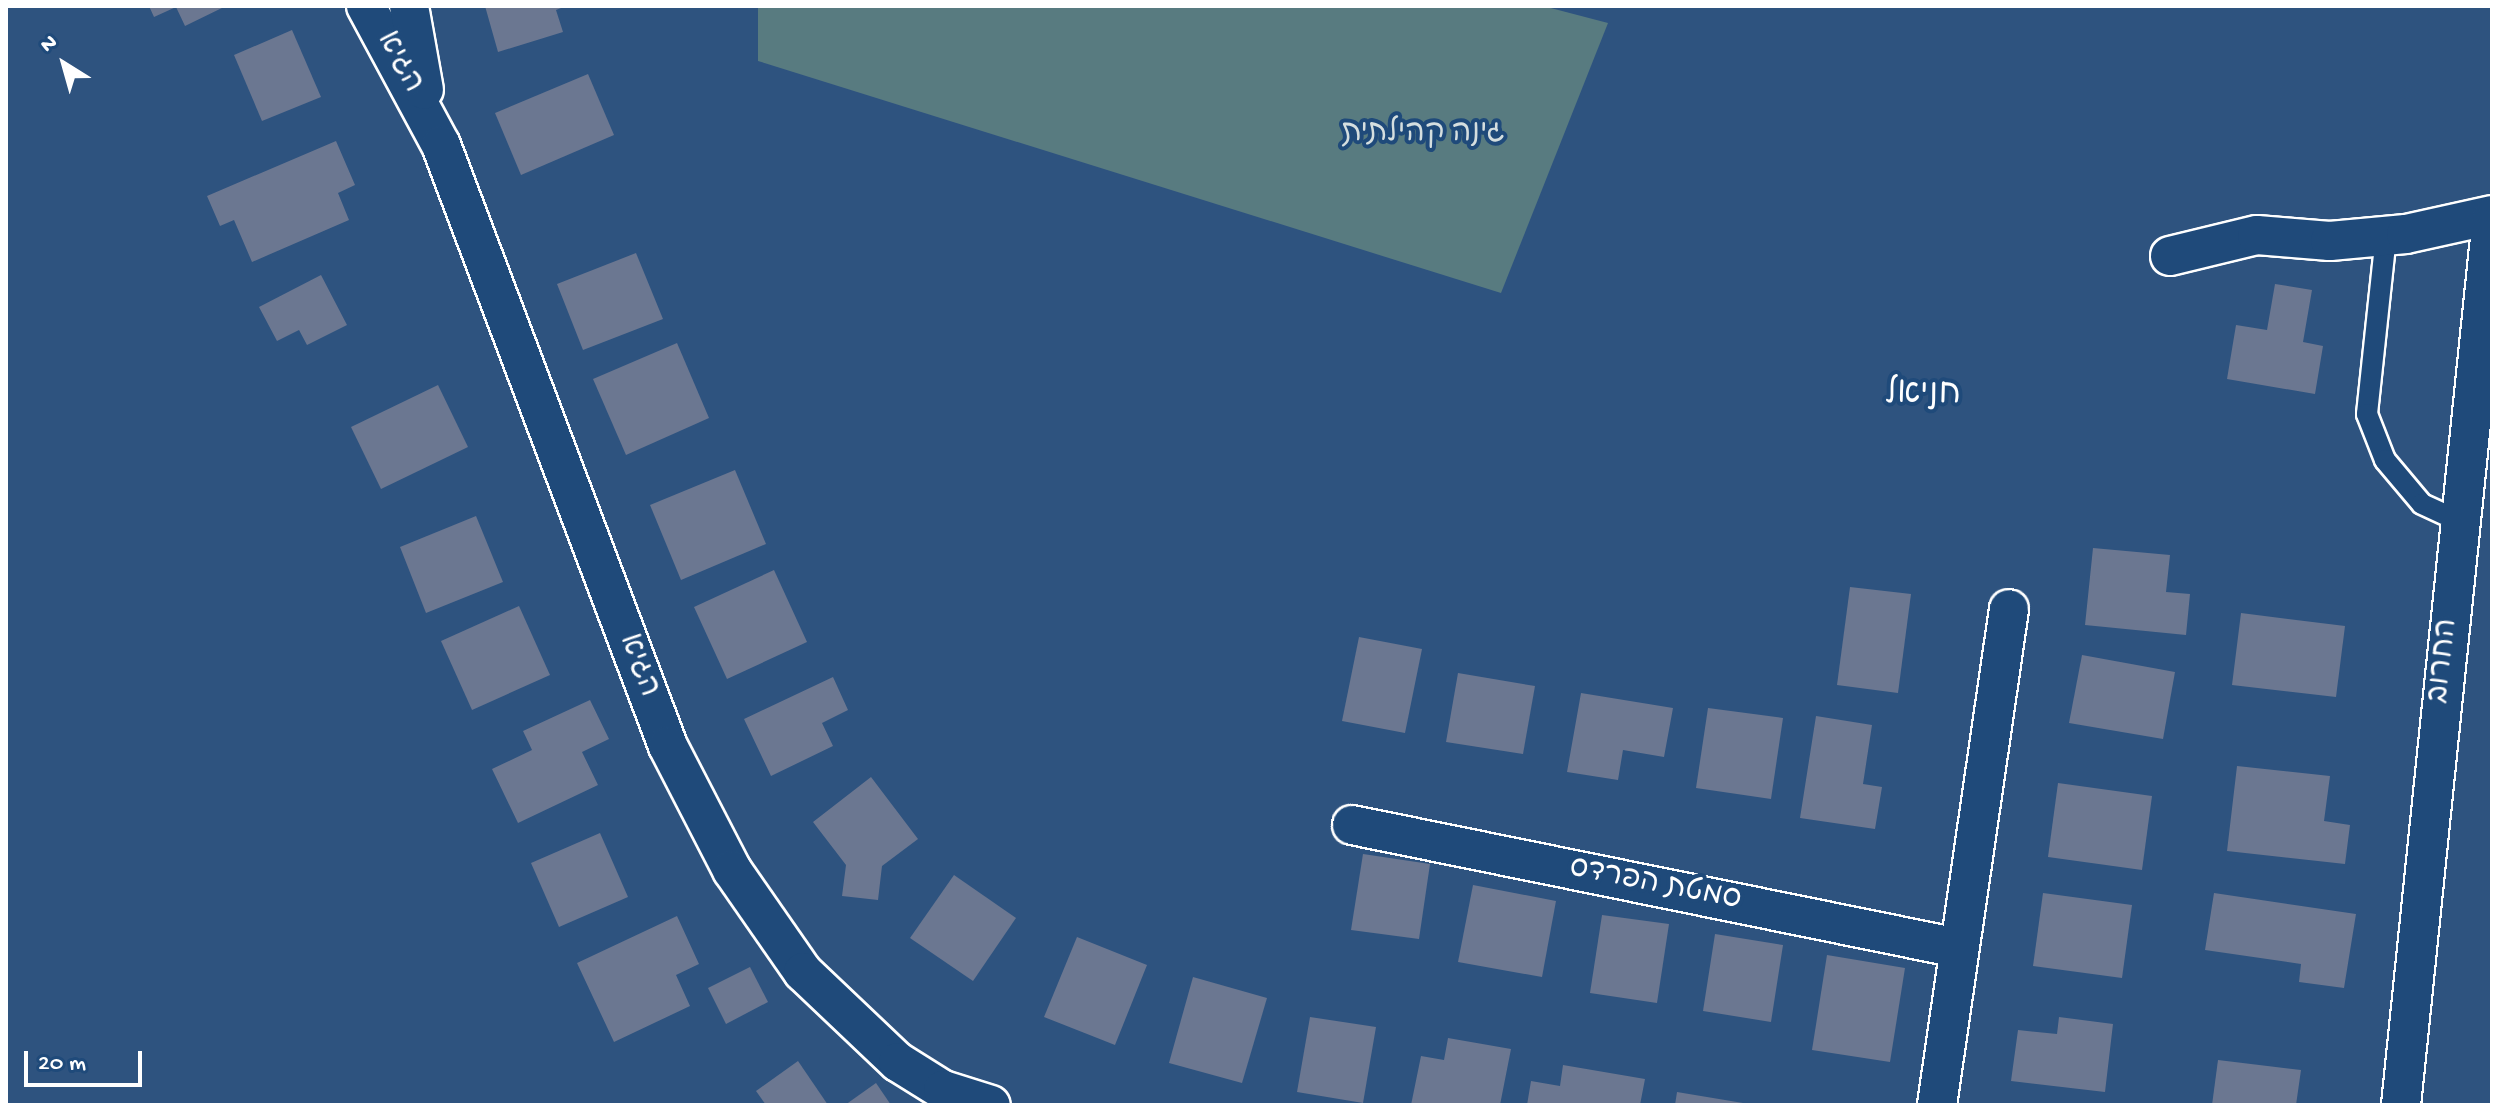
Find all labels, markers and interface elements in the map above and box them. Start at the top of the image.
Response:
north arrow [24,24,104,104]
street label: הגיא [367,26,429,100]
text: N [36,30,63,60]
park label: גינה קהילתית [1341,117,1505,153]
district label: חניאל [1885,377,1961,417]
street label: החרוב [2423,617,2467,705]
street label: הגיא [609,629,665,703]
street label: סמטת הפרדס [1566,852,1744,920]
scale bar [28,1035,146,1085]
text: 20 m [38,1050,86,1079]

